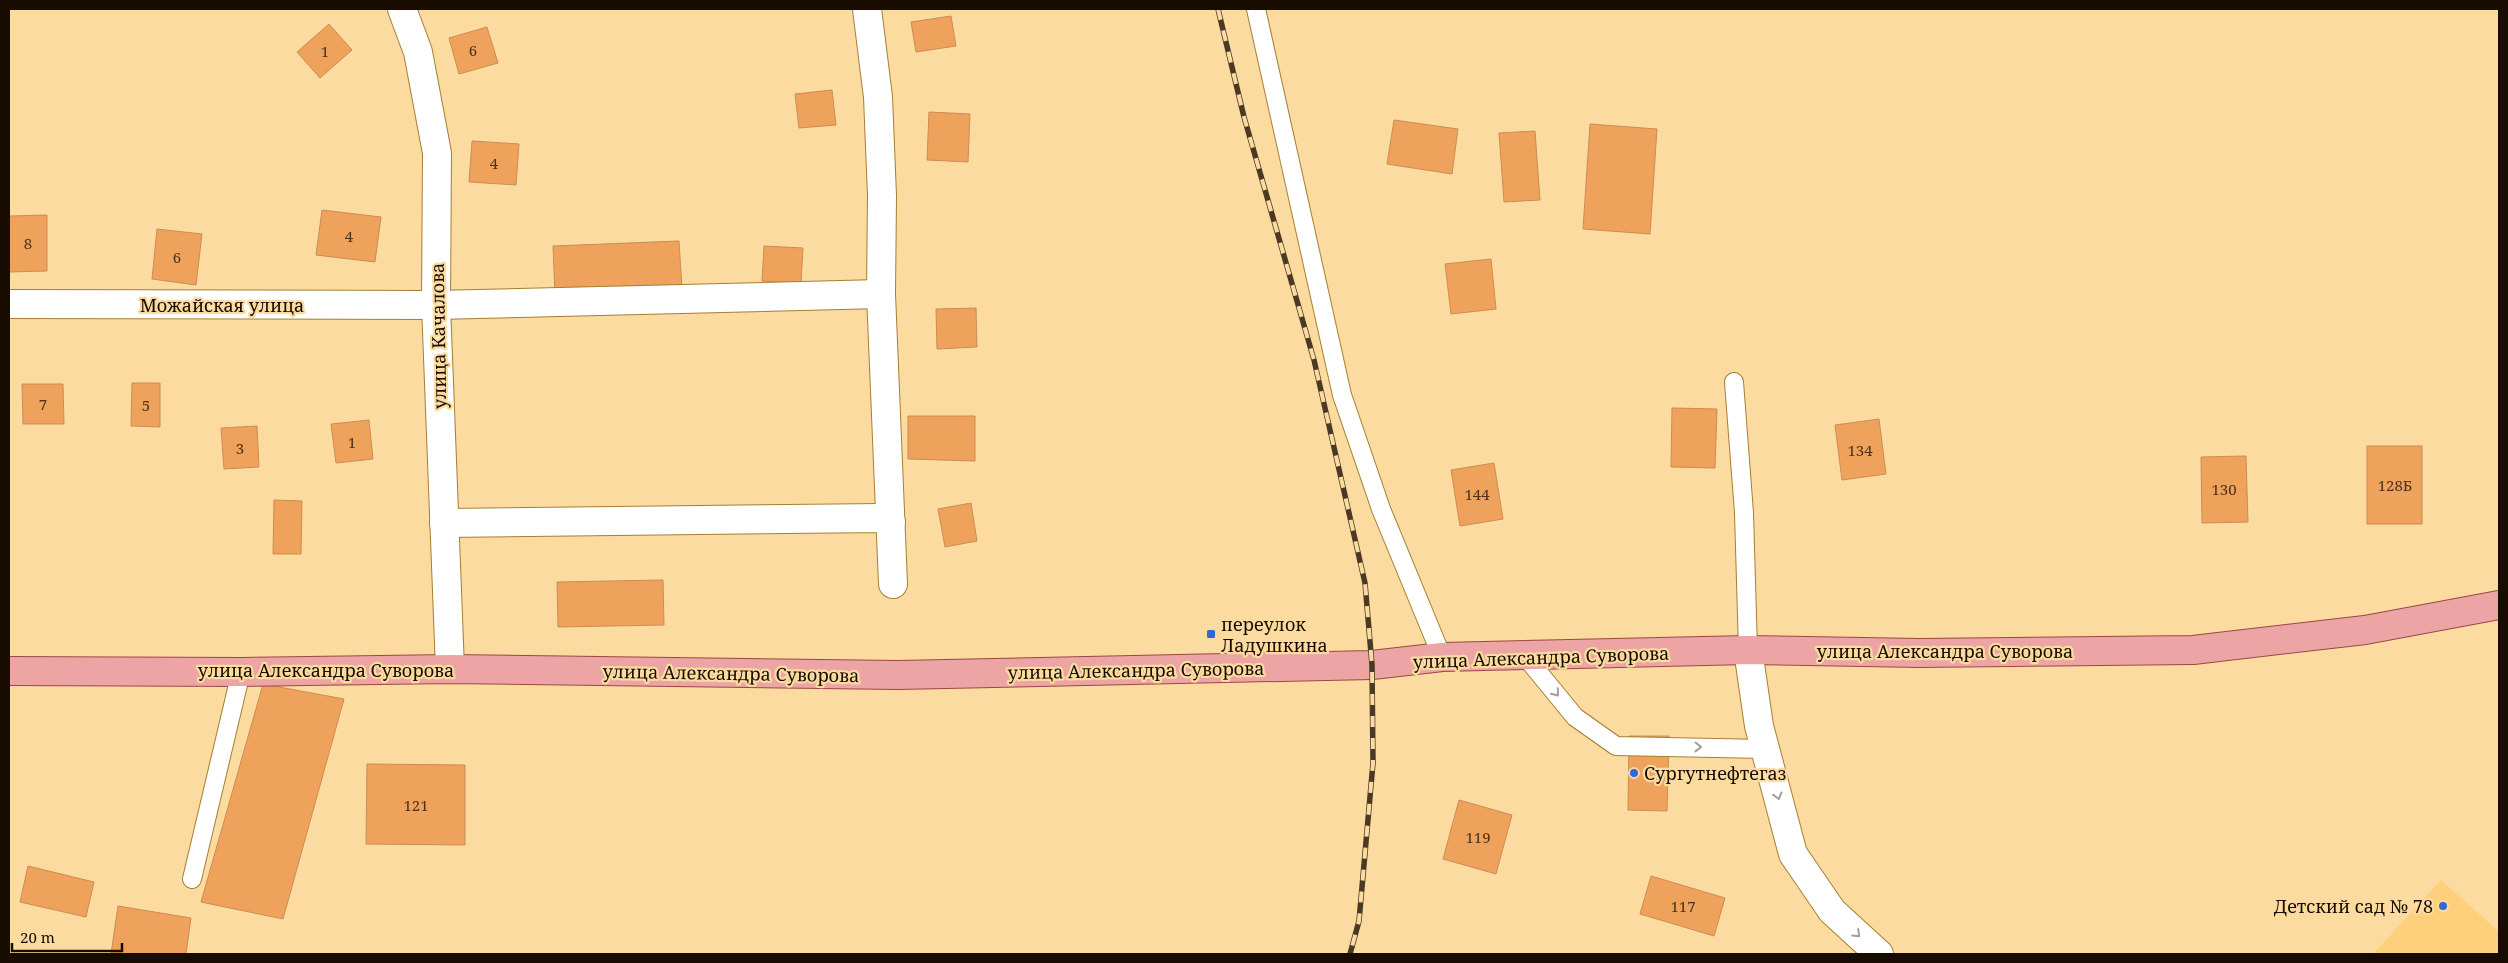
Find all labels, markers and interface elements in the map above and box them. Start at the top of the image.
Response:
house number: 6 [469,40,477,60]
house number: 1 [321,41,329,61]
house number: 4 [490,153,499,173]
house number: 4 [345,226,354,246]
house number: 8 [24,233,32,253]
house number: 6 [173,247,181,267]
street label: улица Качалова [425,263,451,409]
street label: Можайская улица [140,293,304,317]
house number: 7 [39,394,47,414]
house number: 5 [142,395,150,415]
house number: 1 [348,432,356,452]
house number: 3 [236,438,244,458]
house number: 134 [1847,440,1873,460]
house number: 128Б [2378,475,2412,495]
house number: 130 [2211,479,2237,499]
house number: 144 [1464,484,1490,504]
place label: переулок Ладушкина [1221,612,1328,657]
marker: переулок Ладушкина [1205,628,1217,640]
street label: улица Александра Суворова [1817,639,2073,663]
street label: улица Александра Суворова [1412,641,1670,673]
street label: улица Александра Суворова [1007,656,1265,684]
street label: улица Александра Суворова [198,658,454,682]
street label: улица Александра Суворова [602,659,860,687]
one-way arrow [1550,688,1559,697]
one-way arrow [1695,742,1703,752]
place label: Сургутнефтегаз [1644,761,1786,785]
marker: Сургутнефтегаз [1628,767,1640,779]
one-way arrow [1772,791,1783,800]
house number: 121 [403,795,429,815]
house number: 119 [1465,827,1491,847]
place label: Детский сад № 78 [2274,894,2433,918]
house number: 117 [1670,896,1696,916]
marker: Детский сад № 78 [2437,900,2449,912]
scale bar [12,920,122,952]
text: 20 m [20,927,55,947]
one-way arrow [1851,928,1860,937]

